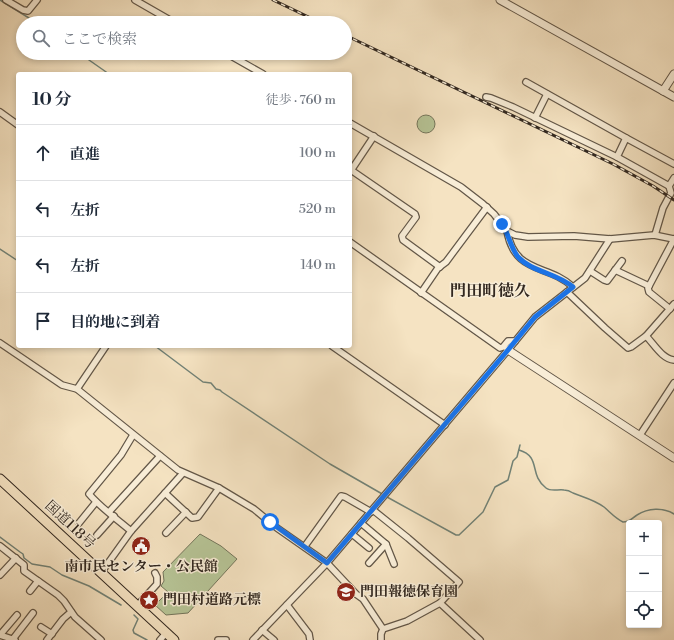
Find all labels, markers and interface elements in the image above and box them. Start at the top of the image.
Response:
search box [16,16,352,60]
icon: search [30,27,52,49]
text: ここで検索 [62,30,137,49]
text: 10 分 [32,89,72,111]
text: 徒歩 · 760 m [266,92,336,108]
icon: ahead [32,142,54,164]
text: 直進 [70,145,100,164]
text: 100 m [300,145,336,161]
icon: left [32,198,54,220]
text: 左折 [70,201,100,220]
text: 520 m [299,201,336,217]
route end [493,215,511,233]
icon: left [32,254,54,276]
text: 左折 [70,257,100,276]
text: 140 m [300,257,336,273]
district label: 門田町徳久 [450,281,530,301]
icon: arrive [32,310,54,332]
text: 目的地に到着 [70,313,160,332]
street label: 国道118号 [41,497,99,553]
route start [261,513,279,531]
map controls [626,520,662,628]
button: + [626,520,662,556]
public building icon: 南市民センター・公民館 [130,535,152,557]
button: − [626,556,662,592]
place label: 南市民センター・公民館 [64,558,218,576]
school or university icon: 門田報徳保育園 [335,581,357,603]
place label: 門田報徳保育園 [360,583,458,601]
place icon: 門田村道路元標 [138,589,160,611]
place label: 門田村道路元標 [163,591,261,609]
button: locate [626,592,662,628]

